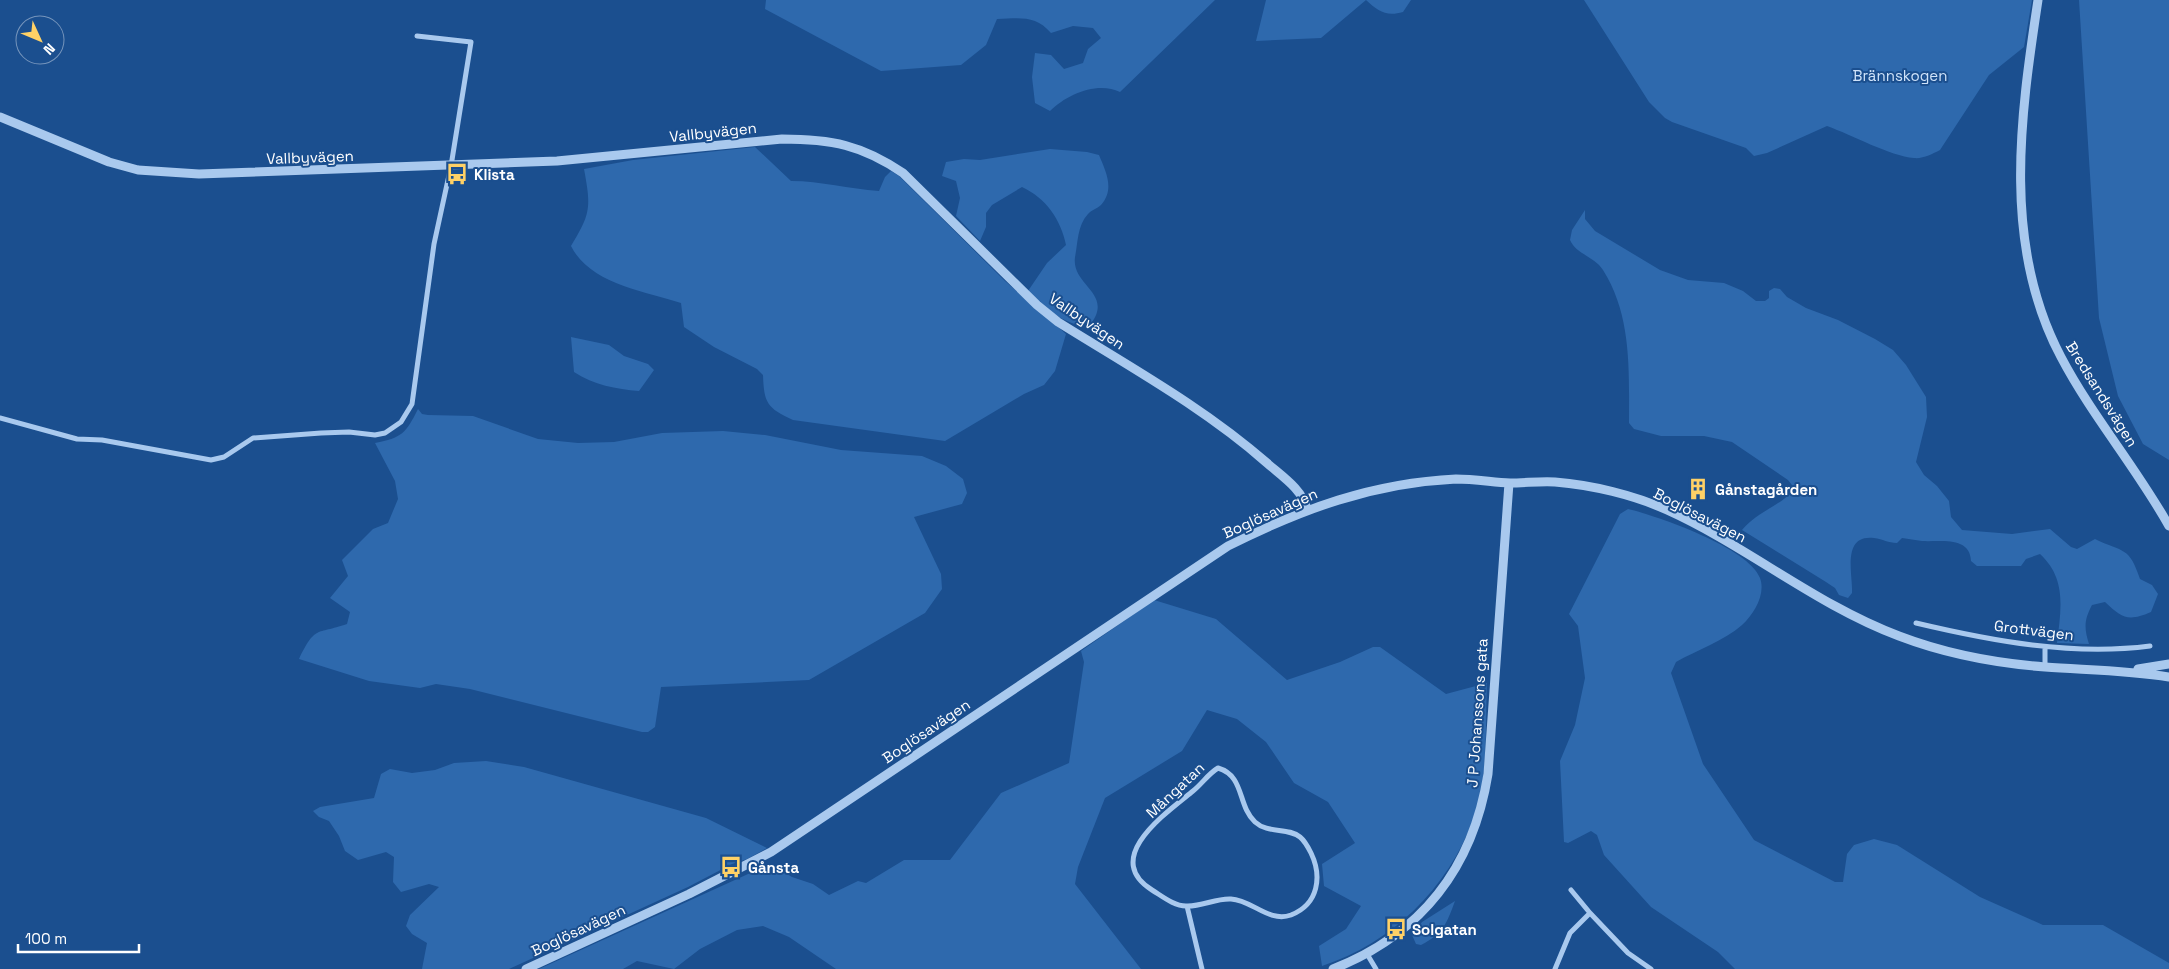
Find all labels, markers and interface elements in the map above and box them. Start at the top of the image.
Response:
north arrow [15,15,65,65]
text: N [40,39,59,59]
park label: Brännskogen [1853,66,1947,85]
street label: Vallbyvägen [668,118,758,146]
street label: Vallbyvägen [266,146,354,168]
bus stop icon: Klista [444,161,470,187]
place label: Klista [474,165,515,184]
street label: Vallbyvägen [1045,289,1129,353]
street label: Bredsandsvägen [2062,338,2142,450]
building icon: Gånstagården [1685,476,1711,502]
place label: Gånstagården [1715,480,1817,499]
street label: Boglösavägen [1650,483,1750,547]
street label: Boglösavägen [1220,484,1320,542]
street label: Grottvägen [1993,616,2075,644]
street label: J P Johanssons gata [1462,637,1492,788]
street label: Boglösavägen [878,695,974,767]
street label: Mångatan [1142,758,1208,822]
bus stop icon: Gånsta [718,854,744,880]
place label: Gånsta [748,858,799,877]
street label: Boglösavägen [528,900,628,960]
bus stop icon: Solgatan [1383,916,1409,942]
place label: Solgatan [1412,920,1477,939]
scale bar [18,922,139,954]
text: 100 m [25,929,67,948]

